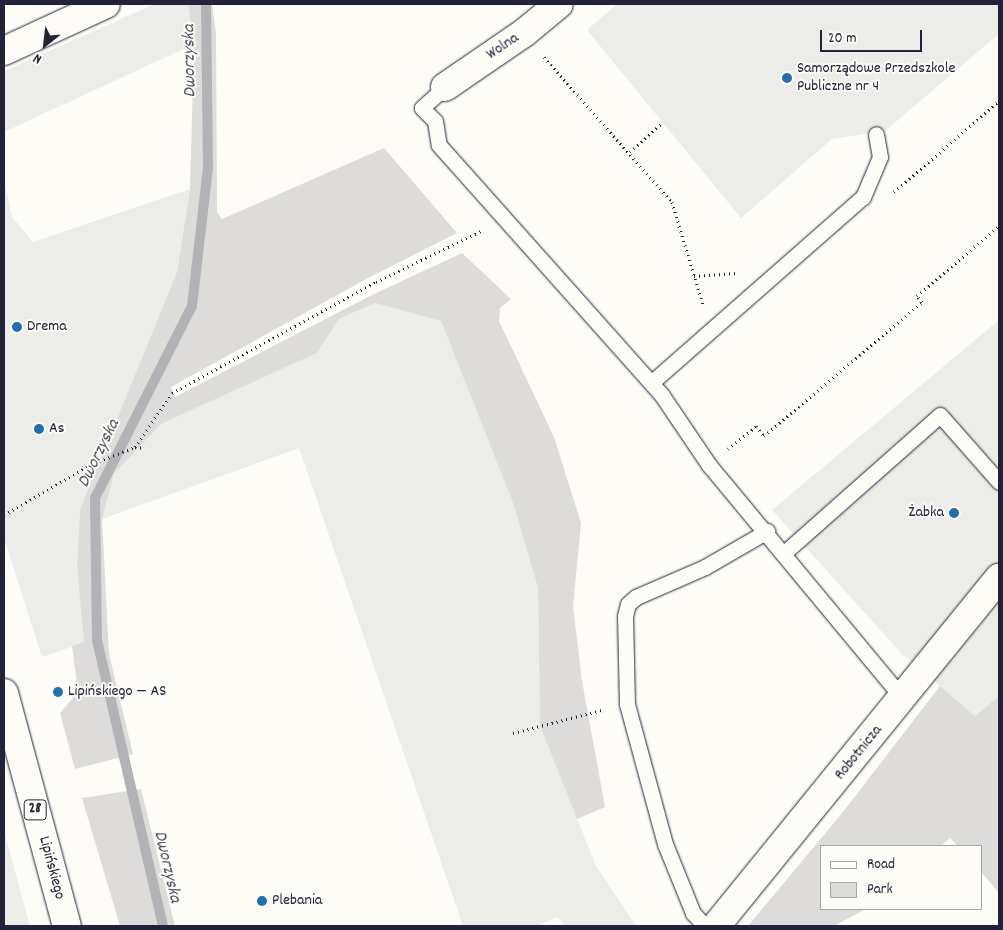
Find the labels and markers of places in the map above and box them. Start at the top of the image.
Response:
place label: Samorządowe Przedszkole Publiczne nr 4 [797,59,956,97]
marker: Samorządowe Przedszkole Publiczne nr 4 [781,72,793,84]
place label: Drema [27,317,67,337]
marker: Drema [11,321,23,333]
place label: As [49,419,64,439]
marker: As [33,423,45,435]
place label: Żabka [908,503,944,523]
marker: Żabka [948,507,960,519]
place label: Lipińskiego — AS [68,682,166,702]
marker: Lipińskiego — AS [52,686,64,698]
place label: Plebania [272,891,322,911]
marker: Plebania [256,895,268,907]

